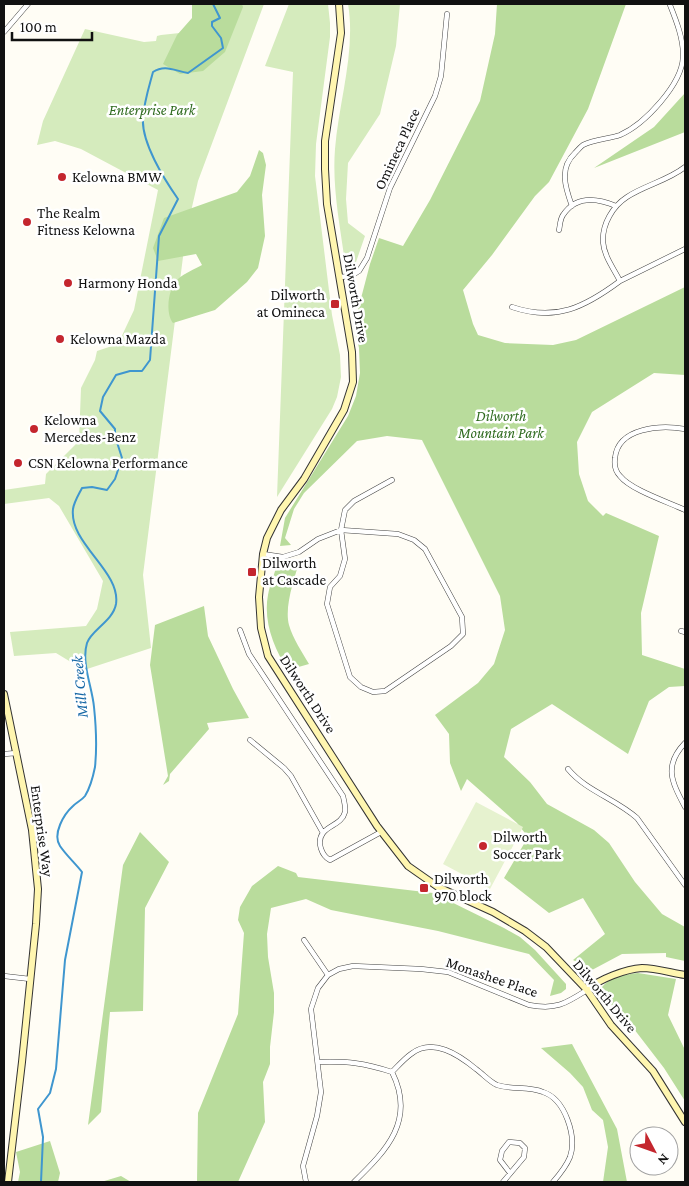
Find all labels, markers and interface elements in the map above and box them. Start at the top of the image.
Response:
scale bar [12,10,92,42]
text: 100 m [20,19,57,35]
park label: Enterprise Park [109,102,197,119]
street label: Omineca Place [371,105,423,192]
place label: Kelowna BMW [72,169,162,185]
marker: Kelowna BMW [56,171,68,183]
place label: The Realm Fitness Kelowna [37,205,135,238]
marker: The Realm Fitness Kelowna [21,216,33,228]
street label: Dilworth Drive [340,252,372,344]
place label: Harmony Honda [78,275,178,292]
marker: Harmony Honda [62,277,74,289]
place label: Dilworth at Omineca [256,287,325,320]
marker: Dilworth at Omineca [329,298,341,310]
place label: Kelowna Mazda [70,331,166,347]
marker: Kelowna Mazda [54,333,66,345]
park label: Dilworth Mountain Park [457,408,545,441]
place label: Kelowna Mercedes-Benz [44,412,136,445]
marker: Kelowna Mercedes-Benz [28,423,40,435]
place label: CSN Kelowna Performance [28,455,188,471]
marker: CSN Kelowna Performance [12,457,24,469]
place label: Dilworth at Cascade [262,555,326,588]
marker: Dilworth at Cascade [246,566,258,578]
street label: Dilworth Drive [277,652,339,736]
water label: Mill Creek [68,654,91,720]
street label: Enterprise Way [27,784,56,878]
place label: Dilworth Soccer Park [493,829,562,862]
marker: Dilworth Soccer Park [477,840,489,852]
place label: Dilworth 970 block [434,871,493,904]
marker: Dilworth 970 block [418,882,430,894]
street label: Monashee Place [444,954,540,1000]
street label: Dilworth Drive [570,956,640,1036]
north arrow [629,1126,679,1176]
text: N [654,1151,673,1169]

